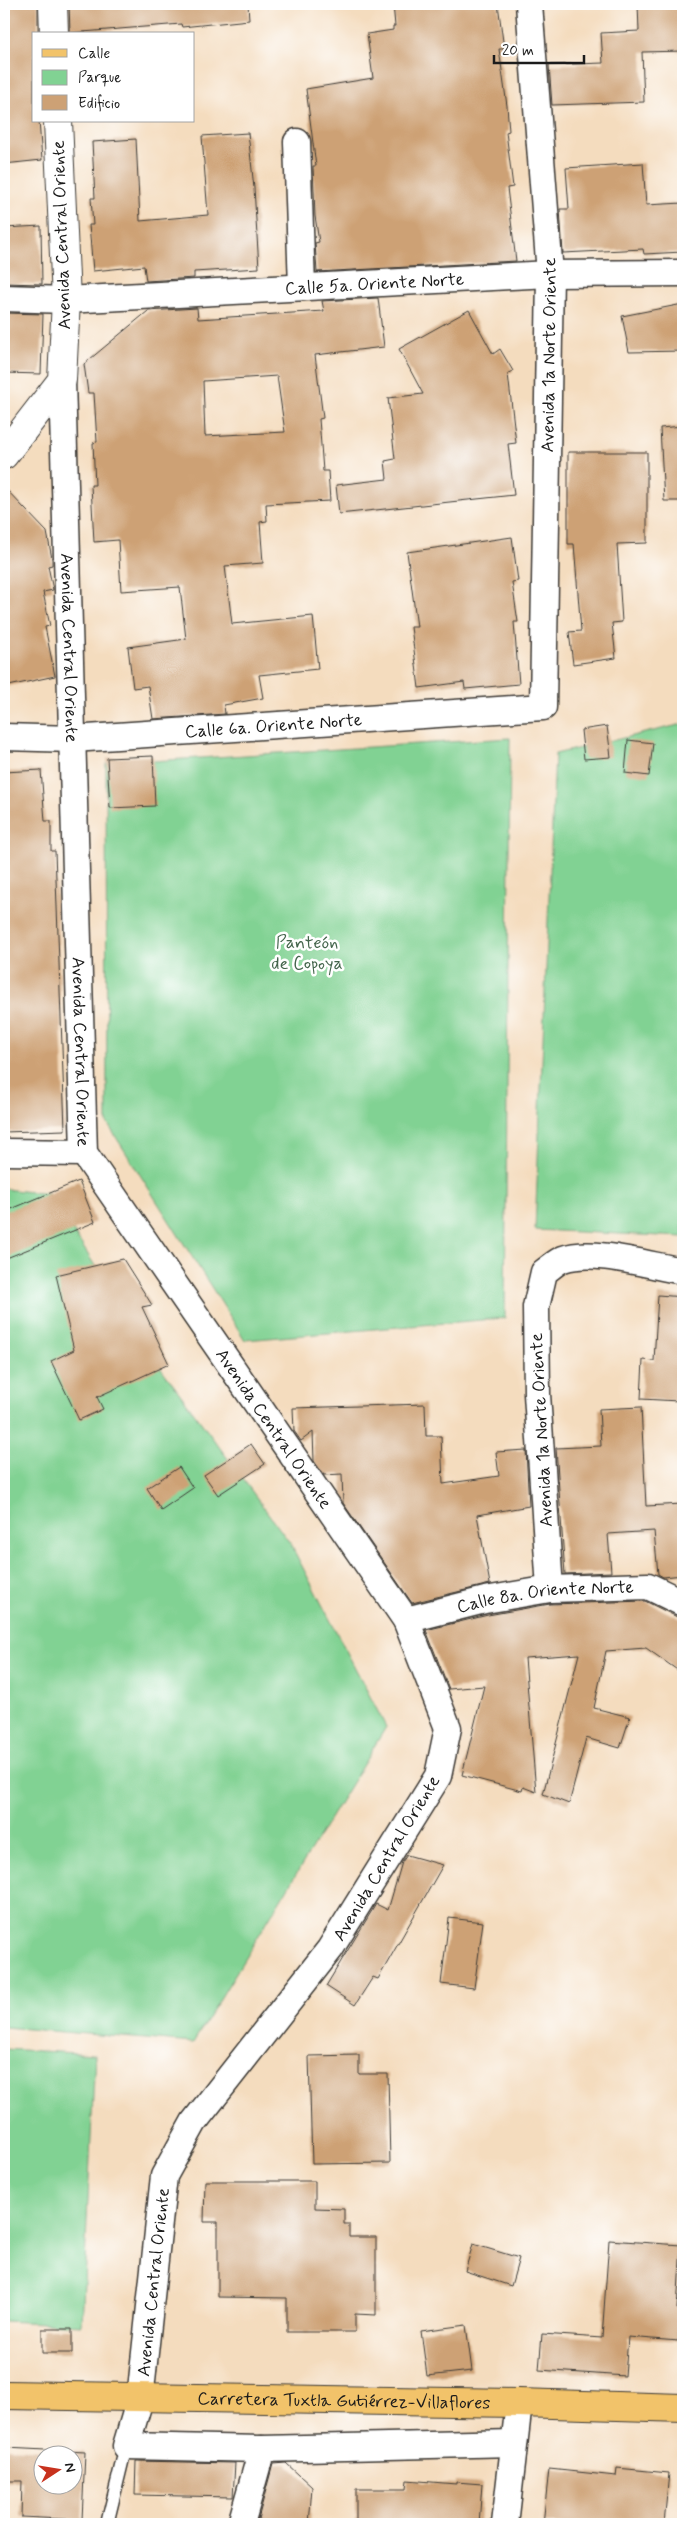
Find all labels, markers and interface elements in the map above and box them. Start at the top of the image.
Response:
legend [32,32,195,122]
scale bar [494,32,584,64]
text: 20 m [502,41,534,61]
text: Calle [78,44,110,64]
text: Parque [78,68,121,88]
text: Edificio [78,94,120,114]
street label: Avenida Central Oriente [47,140,77,330]
street label: Avenida 1a Norte Oriente [536,257,563,453]
street label: Calle 5a. Oriente Norte [284,268,465,301]
street label: Avenida Central Oriente [54,553,83,743]
street label: Calle 6a. Oriente Norte [184,708,363,744]
park label: Panteón de Copoya [271,931,343,976]
street label: Avenida Central Oriente [65,957,95,1147]
street label: Avenida 1a Norte Oriente [525,1332,559,1528]
street label: Avenida Central Oriente [209,1344,337,1514]
street label: Calle 8a. Oriente Norte [454,1575,634,1620]
street label: Avenida Central Oriente [328,1771,446,1946]
street label: Avenida Central Oriente [132,2186,176,2378]
street label: Carretera Tuxtla Gutiérrez-Villaflores [197,2387,491,2416]
north arrow [32,2446,82,2496]
text: N [60,2461,80,2474]

